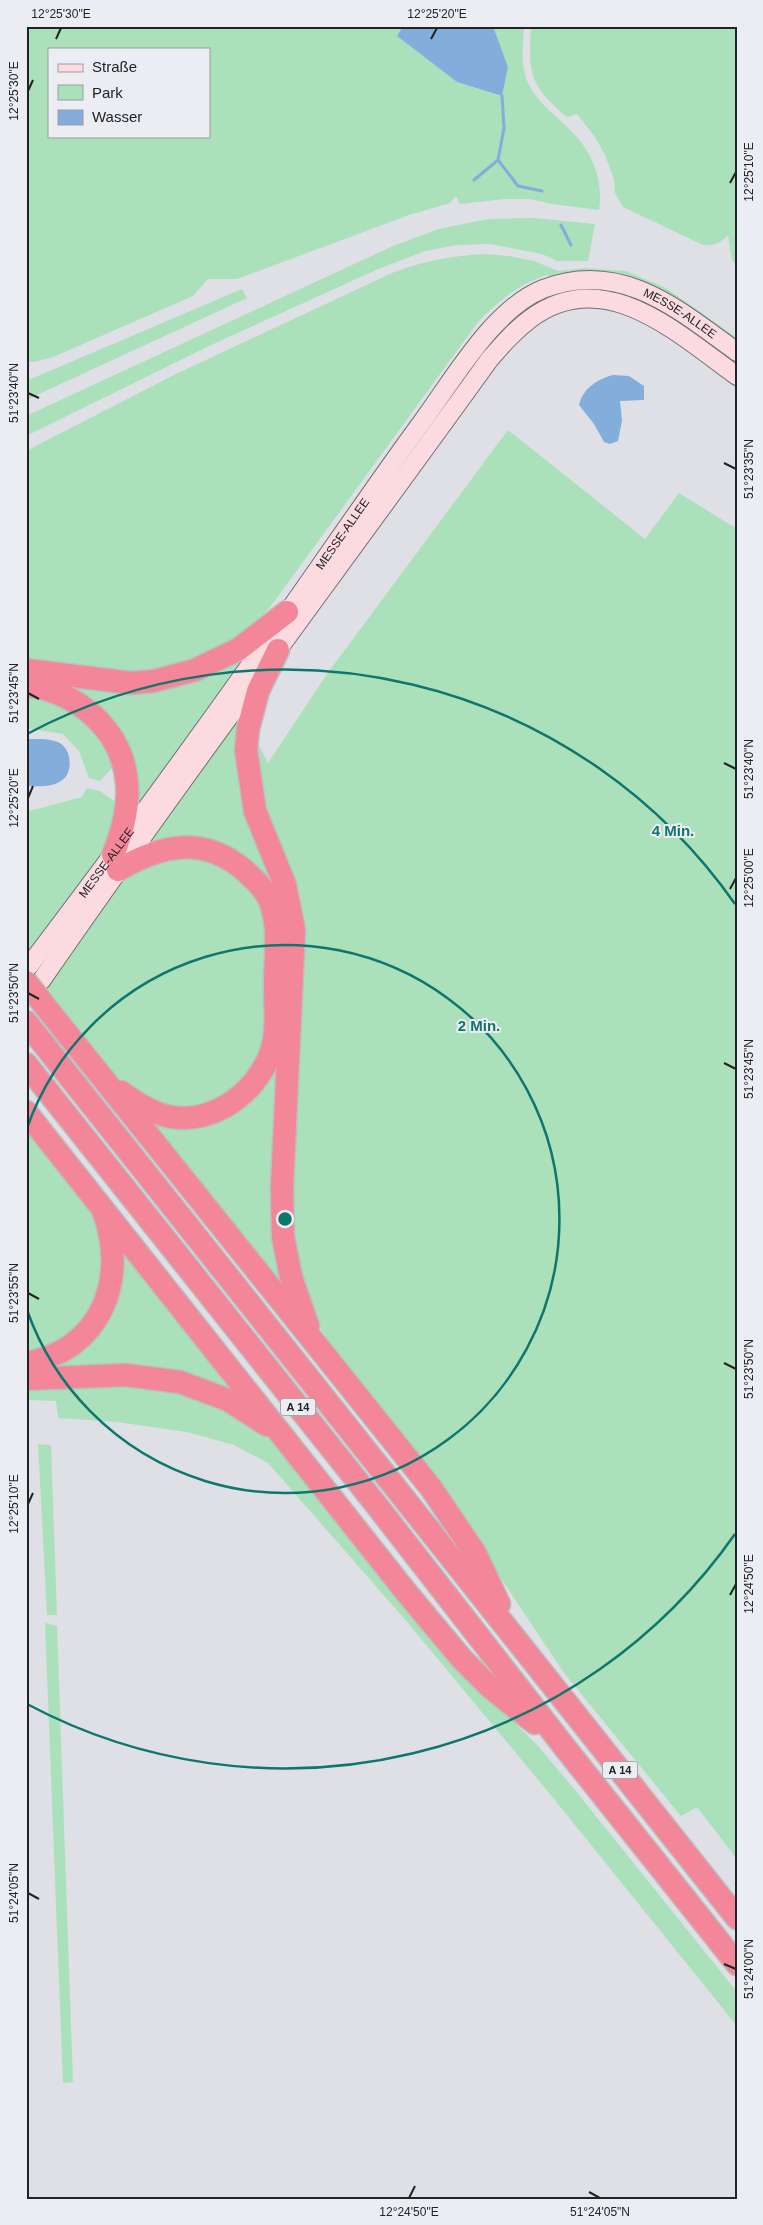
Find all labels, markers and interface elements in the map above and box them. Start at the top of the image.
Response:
text: 12°25'30"E [31,7,91,21]
text: 12°25'20"E [407,7,467,21]
legend [48,48,210,138]
text: Straße [92,58,137,75]
text: 12°25'30"E [7,61,21,121]
text: Park [92,84,123,101]
text: Wasser [92,108,142,125]
text: 12°25'10"E [742,142,756,202]
street label: MESSE-ALLEE [641,285,719,341]
text: 51°23'40"N [7,363,21,423]
text: 51°23'35"N [742,439,756,499]
street label: MESSE-ALLEE [313,496,372,572]
text: 51°23'45"N [7,663,21,723]
text: 51°23'40"N [742,739,756,799]
text: 12°25'20"E [7,768,21,828]
text: 4 Min. [652,822,694,839]
street label: MESSE-ALLEE [76,825,137,901]
text: 12°25'00"E [742,848,756,908]
text: 51°23'50"N [7,963,21,1023]
text: 2 Min. [458,1017,500,1034]
text: 51°23'45"N [742,1039,756,1099]
centre of rings [276,1210,294,1228]
text: 51°23'55"N [7,1263,21,1323]
text: 51°23'50"N [742,1339,756,1399]
road number: A 14 [280,1398,316,1415]
text: 12°25'10"E [7,1474,21,1534]
text: 12°24'50"E [742,1554,756,1614]
road number: A 14 [602,1762,638,1778]
text: 51°24'05"N [7,1863,21,1923]
text: 51°24'00"N [742,1939,756,1999]
text: 12°24'50"E [379,2205,439,2219]
text: 51°24'05"N [570,2205,630,2219]

